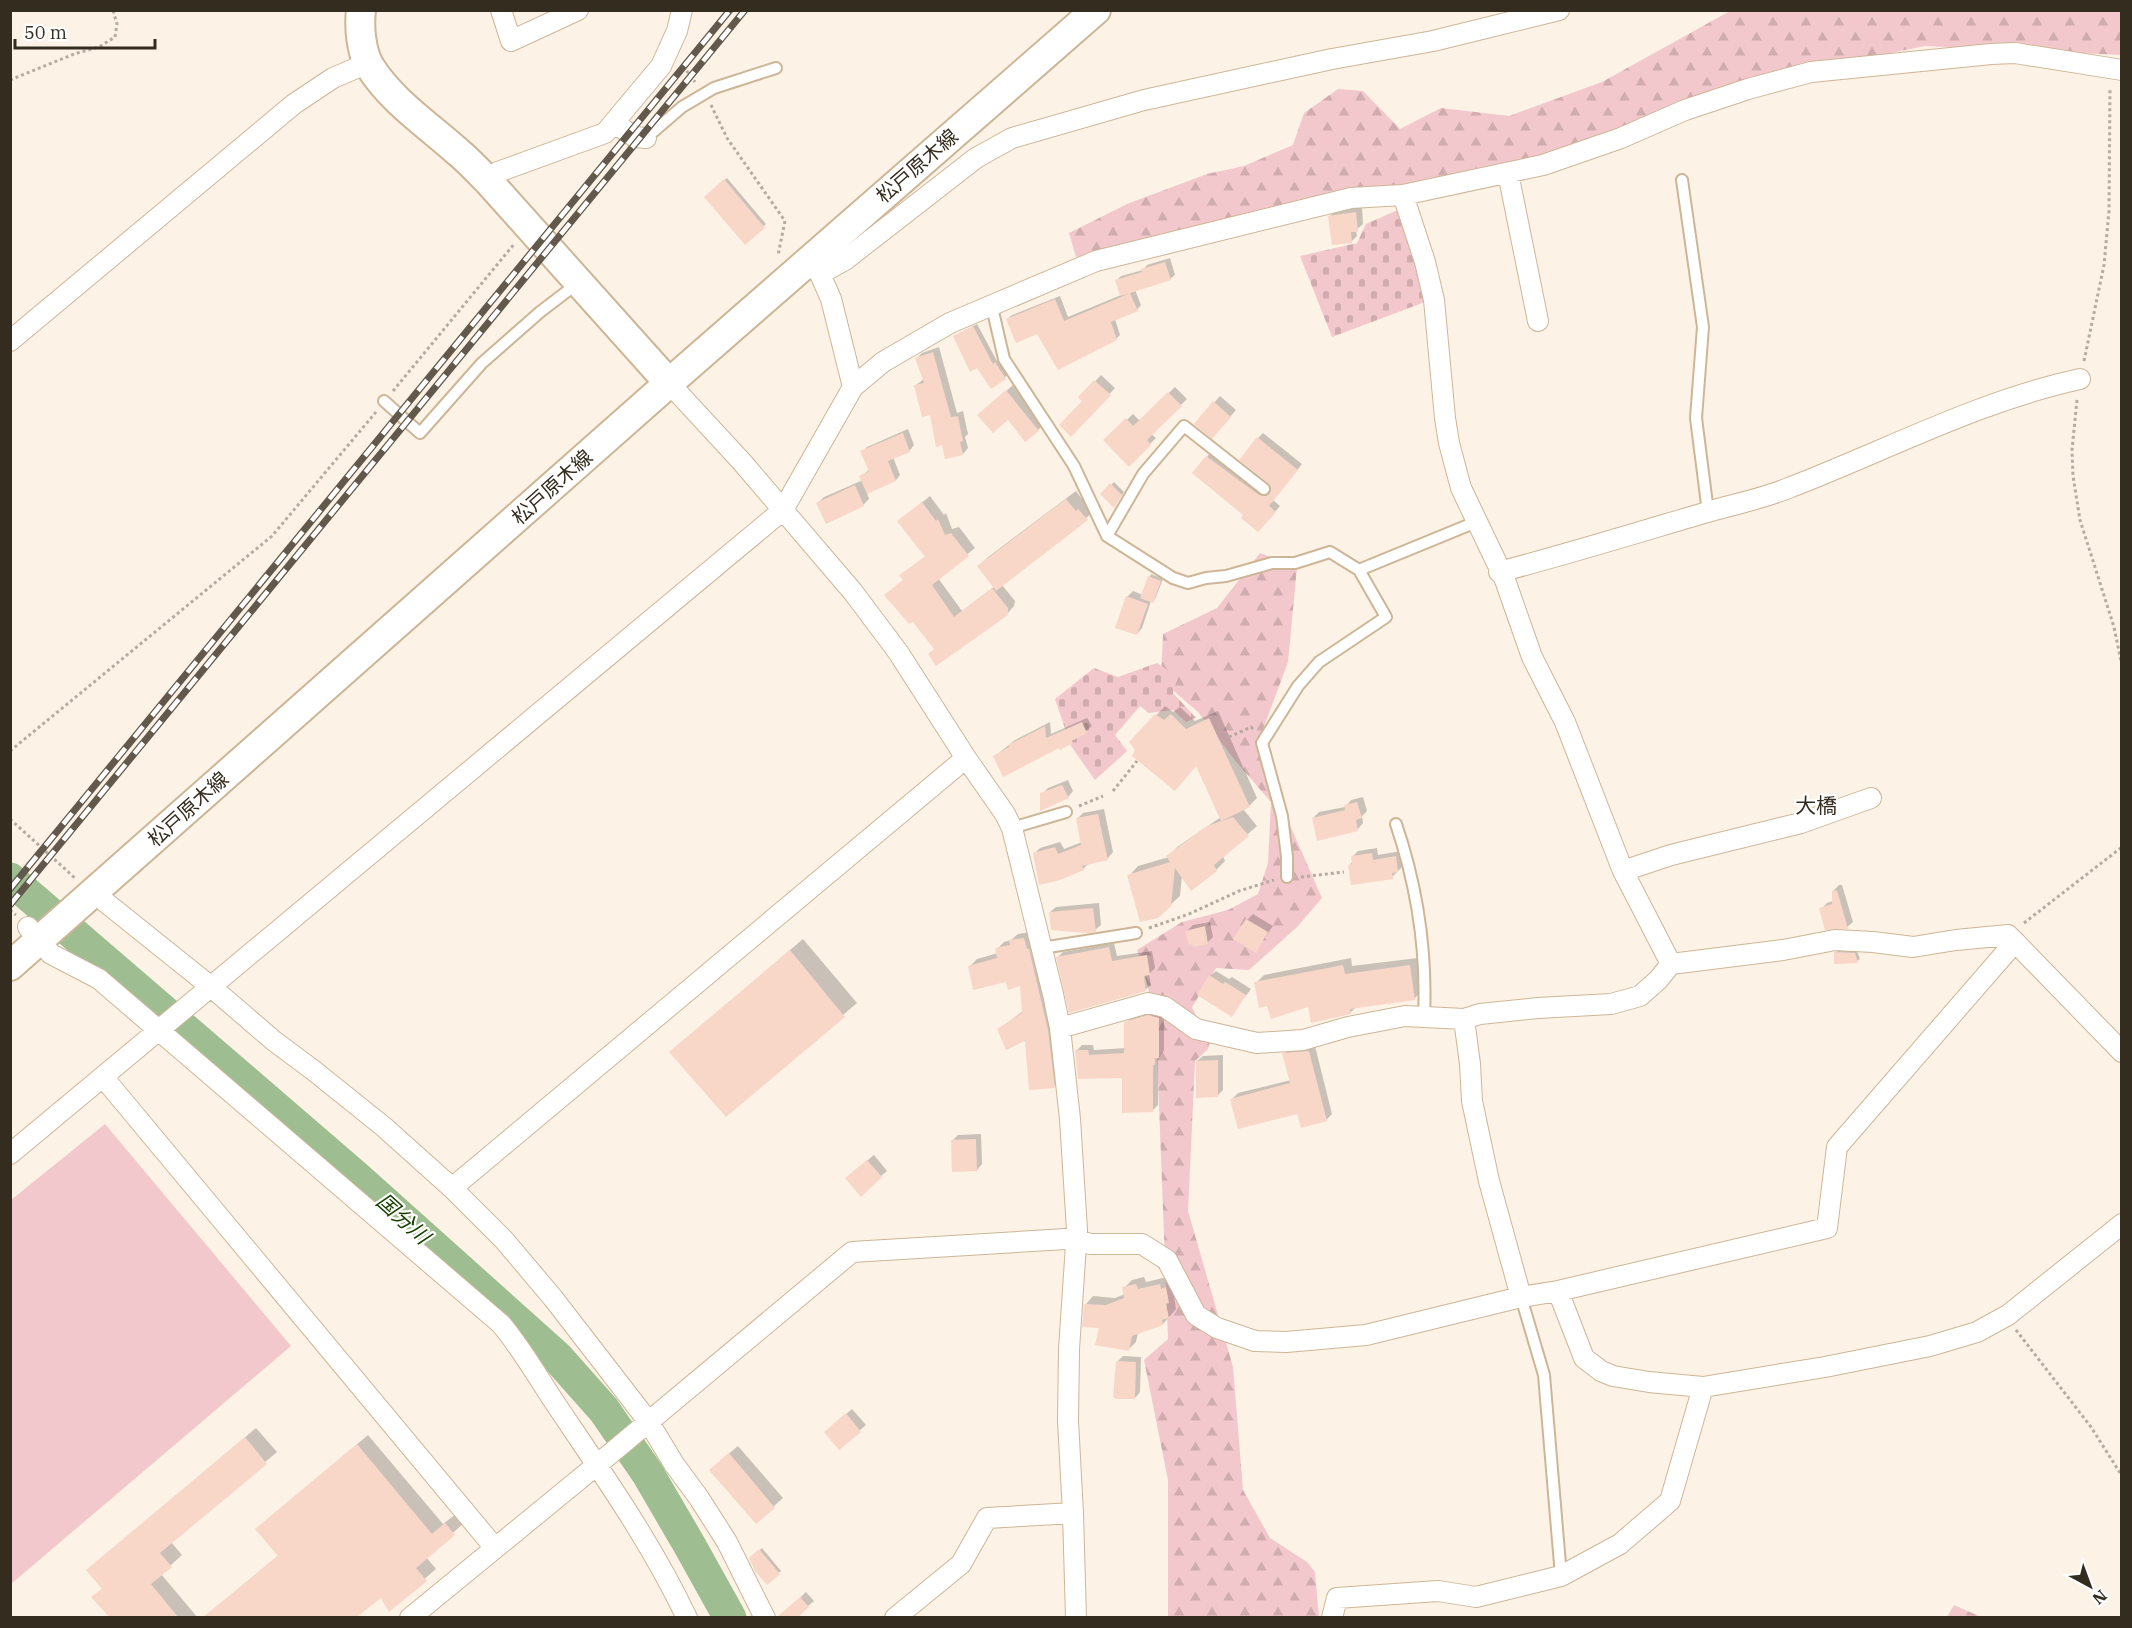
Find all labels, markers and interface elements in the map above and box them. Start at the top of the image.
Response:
scale bar [15,12,154,50]
text: 50 m [24,21,67,44]
street label: 松戸原木線 [870,123,963,209]
street label: 松戸原木線 [505,443,598,530]
street label: 松戸原木線 [141,765,234,852]
district label: 大橋 [1795,791,1837,819]
water label: 国分川 [371,1187,438,1251]
north arrow [2060,1556,2120,1616]
text: N [2089,1586,2111,1609]

